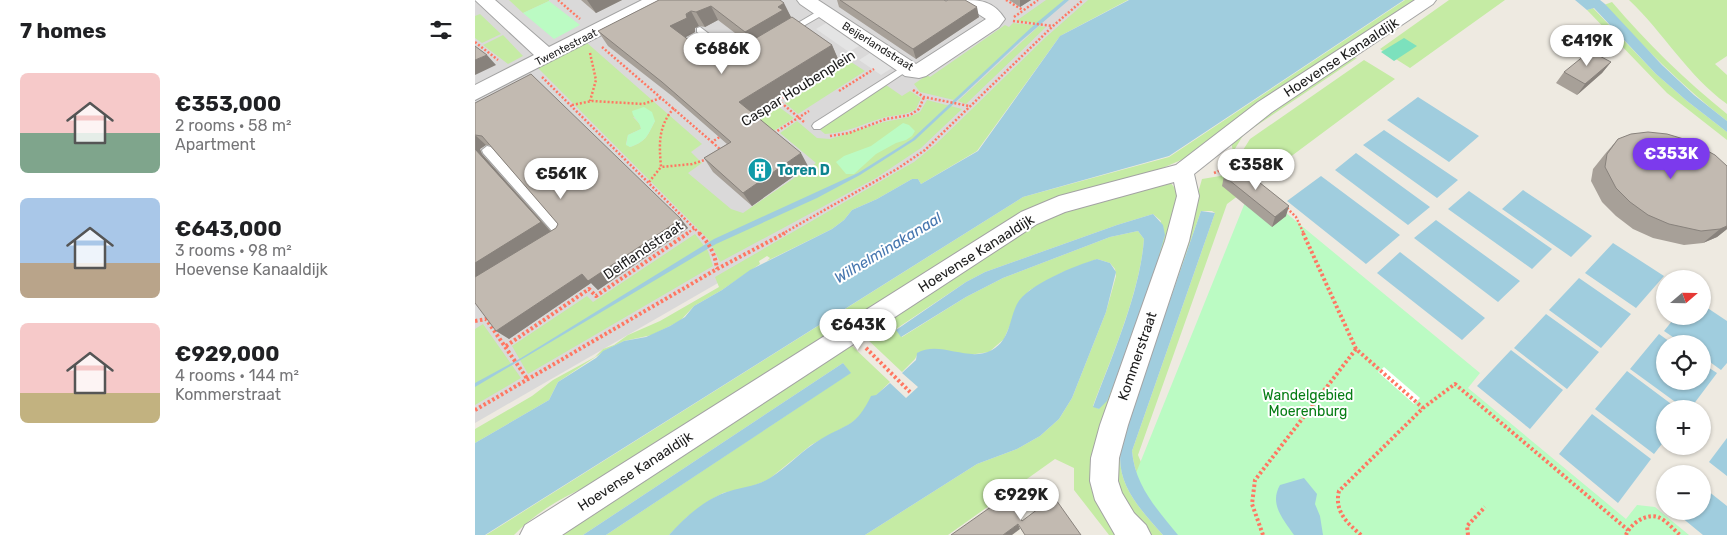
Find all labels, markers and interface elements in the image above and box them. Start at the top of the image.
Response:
street label: Hoevense Kanaaldijk [1281,13,1403,101]
icon: filters [427,16,455,44]
text: 7 homes [20,18,106,43]
street label: Beijerlandstraat [840,19,916,74]
pin: €419K [1552,24,1622,67]
street label: Twentestraat [533,26,600,69]
text: €419K [1561,31,1613,50]
pin: €686K [687,32,757,75]
text: €686K [695,39,749,58]
street label: Caspar Houbenplein [738,46,858,130]
text: €353,000 [175,91,281,116]
icon: home [60,93,120,153]
text: 2 rooms · 58 m² [175,116,291,135]
text: Apartment [175,135,255,154]
pin: €353K [1636,138,1706,180]
text: €353K [1644,144,1698,163]
pin: €358K [1221,148,1291,191]
text: €358K [1229,155,1283,174]
building icon: Toren D [747,157,773,183]
pin: €561K [526,158,596,200]
place label: Toren D [777,162,830,179]
text: €561K [535,164,587,183]
water label: Wilhelminakanaal [831,209,945,287]
street label: Hoevense Kanaaldijk [915,210,1038,296]
text: €643,000 [175,216,282,241]
street label: Delflandstraat [600,217,687,283]
icon: home [60,218,120,278]
text: 3 rooms · 98 m² [175,241,292,260]
text: Hoevense Kanaaldijk [175,260,328,279]
north arrow [1656,270,1711,325]
map controls [1656,270,1711,520]
pin: €643K [823,308,893,351]
street label: Kommerstraat [1114,309,1161,403]
text: €643K [830,315,886,334]
button: locate [1656,335,1711,390]
text: €929,000 [175,341,280,366]
icon: home [60,343,120,403]
text: 4 rooms · 144 m² [175,366,299,385]
text: Kommerstraat [175,385,281,404]
park label: Wandelgebied Moerenburg [1263,387,1353,420]
button: + [1656,400,1711,455]
street label: Hoevense Kanaaldijk [575,427,697,515]
button: − [1656,465,1711,520]
pin: €929K [986,478,1056,521]
text: €929K [994,485,1048,504]

